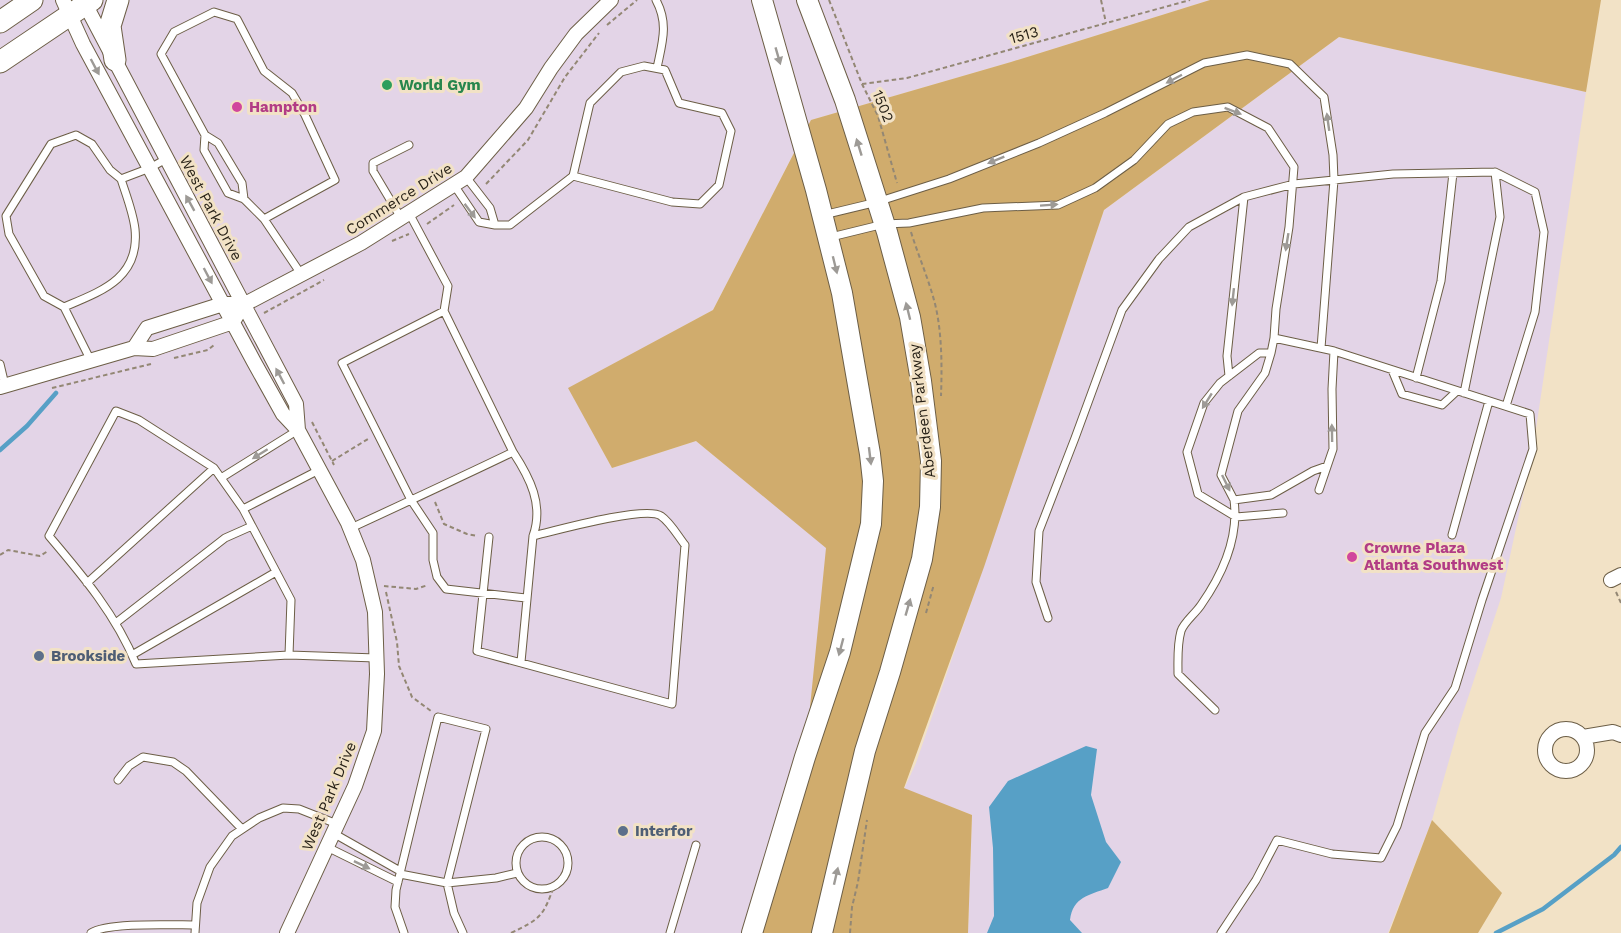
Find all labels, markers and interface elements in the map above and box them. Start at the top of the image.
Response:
street label: 1513 [1007,22,1041,48]
one-way arrow [774,47,783,65]
one-way arrow [90,59,100,76]
one-way arrow [1165,74,1182,84]
place label: World Gym [399,76,481,94]
marker: World Gym [380,78,394,92]
street label: 1502 [869,87,897,125]
place label: Hampton [249,98,317,116]
marker: Hampton [230,100,244,114]
one-way arrow [1225,107,1243,117]
one-way arrow [1323,112,1332,131]
one-way arrow [854,138,863,156]
street label: West Park Drive [176,152,246,264]
one-way arrow [987,155,1005,165]
street label: Commerce Drive [343,159,455,239]
one-way arrow [185,194,195,211]
one-way arrow [1040,200,1059,210]
one-way arrow [464,203,476,218]
one-way arrow [1282,233,1291,252]
one-way arrow [830,255,840,274]
one-way arrow [203,267,213,284]
one-way arrow [1228,287,1238,306]
one-way arrow [902,302,912,320]
street label: Aberdeen Parkway [905,342,939,479]
one-way arrow [275,367,285,384]
one-way arrow [1202,392,1213,409]
one-way arrow [1328,424,1337,443]
one-way arrow [866,447,875,466]
one-way arrow [252,448,268,459]
one-way arrow [1220,474,1230,492]
place label: Crowne Plaza Atlanta Southwest [1364,539,1504,574]
marker: Crowne Plaza Atlanta Southwest [1345,550,1359,564]
one-way arrow [904,598,913,616]
one-way arrow [835,638,845,657]
place label: Brookside [51,647,126,665]
marker: Brookside [32,649,46,663]
street label: West Park Drive [298,739,360,853]
place label: Interfor [635,822,693,840]
marker: Interfor [616,824,630,838]
one-way arrow [353,859,371,869]
one-way arrow [831,867,841,885]

